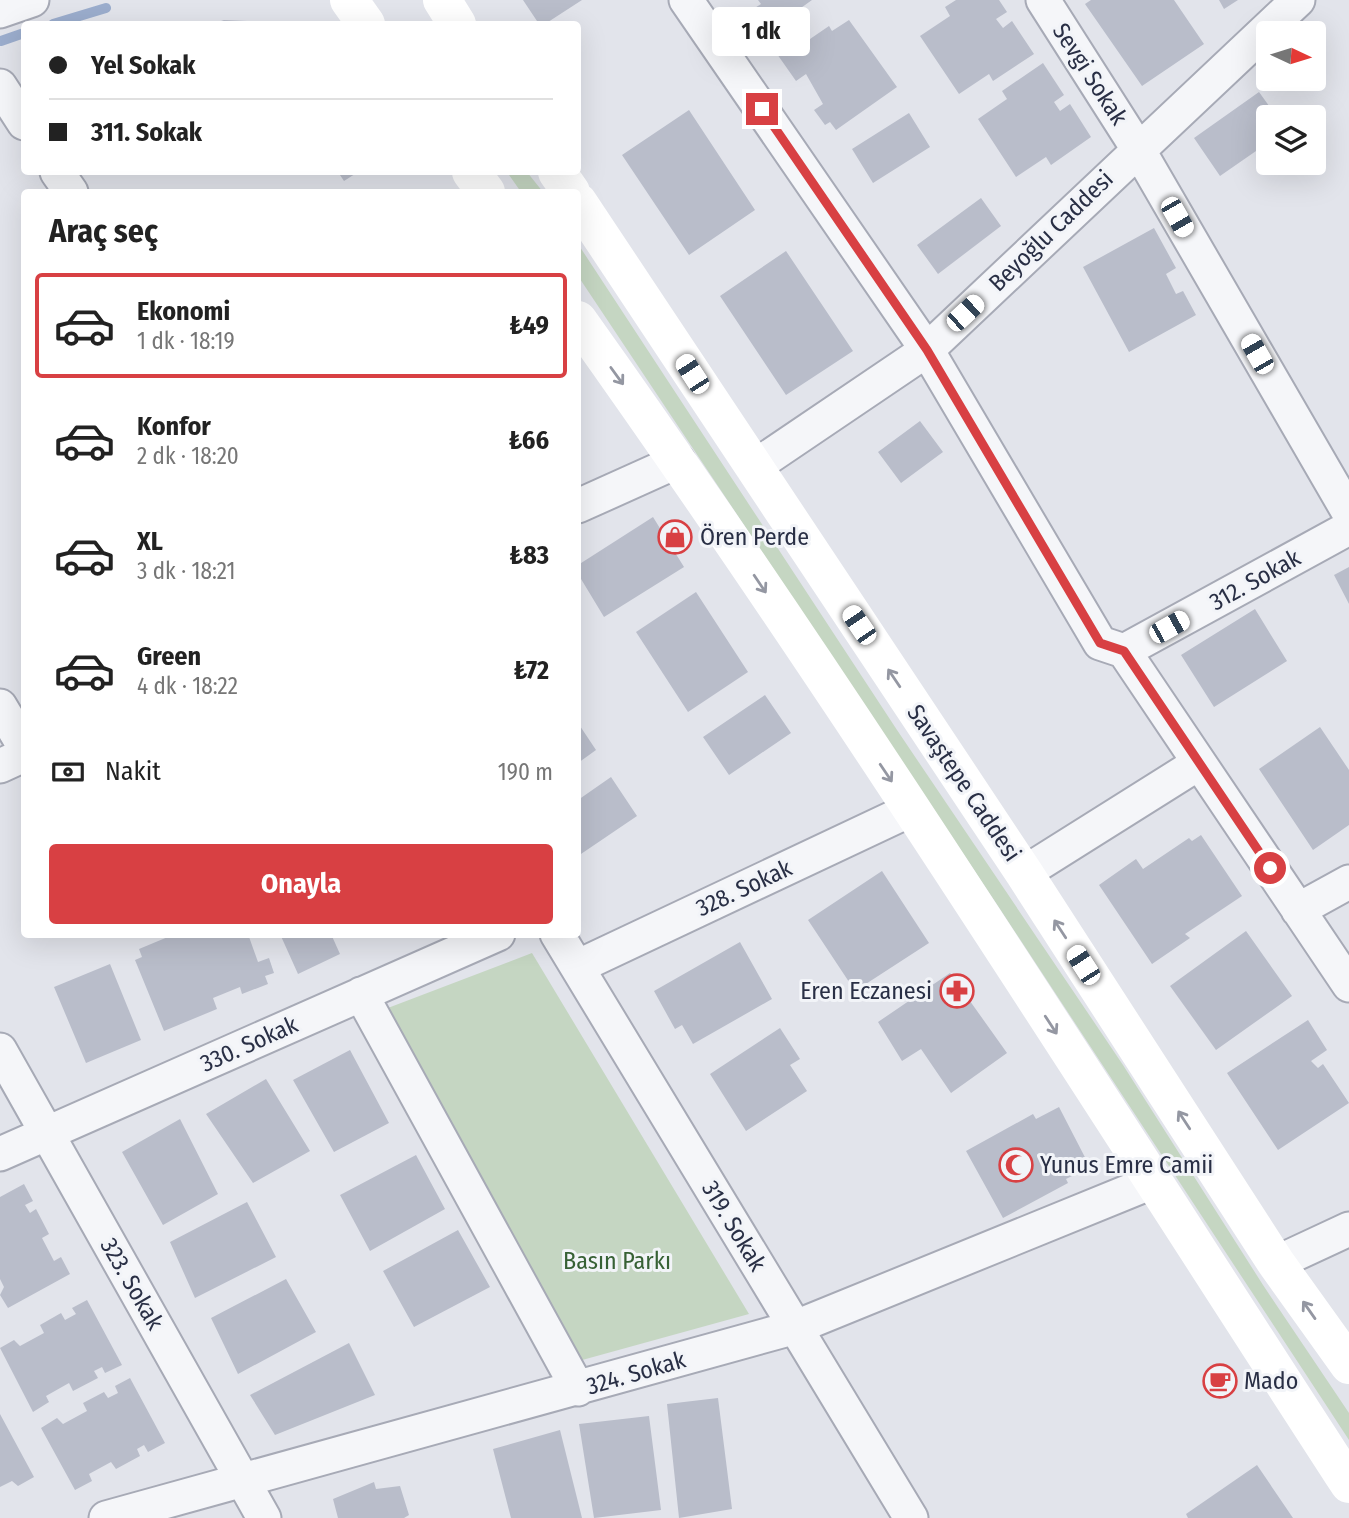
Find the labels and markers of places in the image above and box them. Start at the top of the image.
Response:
shop icon: Ören Perde [656,518,694,556]
place label: Ören Perde [700,523,809,551]
pharmacy icon: Eren Eczanesi [938,972,976,1010]
place label: Eren Eczanesi [800,977,932,1005]
mosque icon: Yunus Emre Camii [997,1146,1035,1184]
place label: Yunus Emre Camii [1040,1151,1213,1179]
cafe icon: Mado [1201,1362,1239,1400]
place label: Mado [1244,1367,1298,1395]

